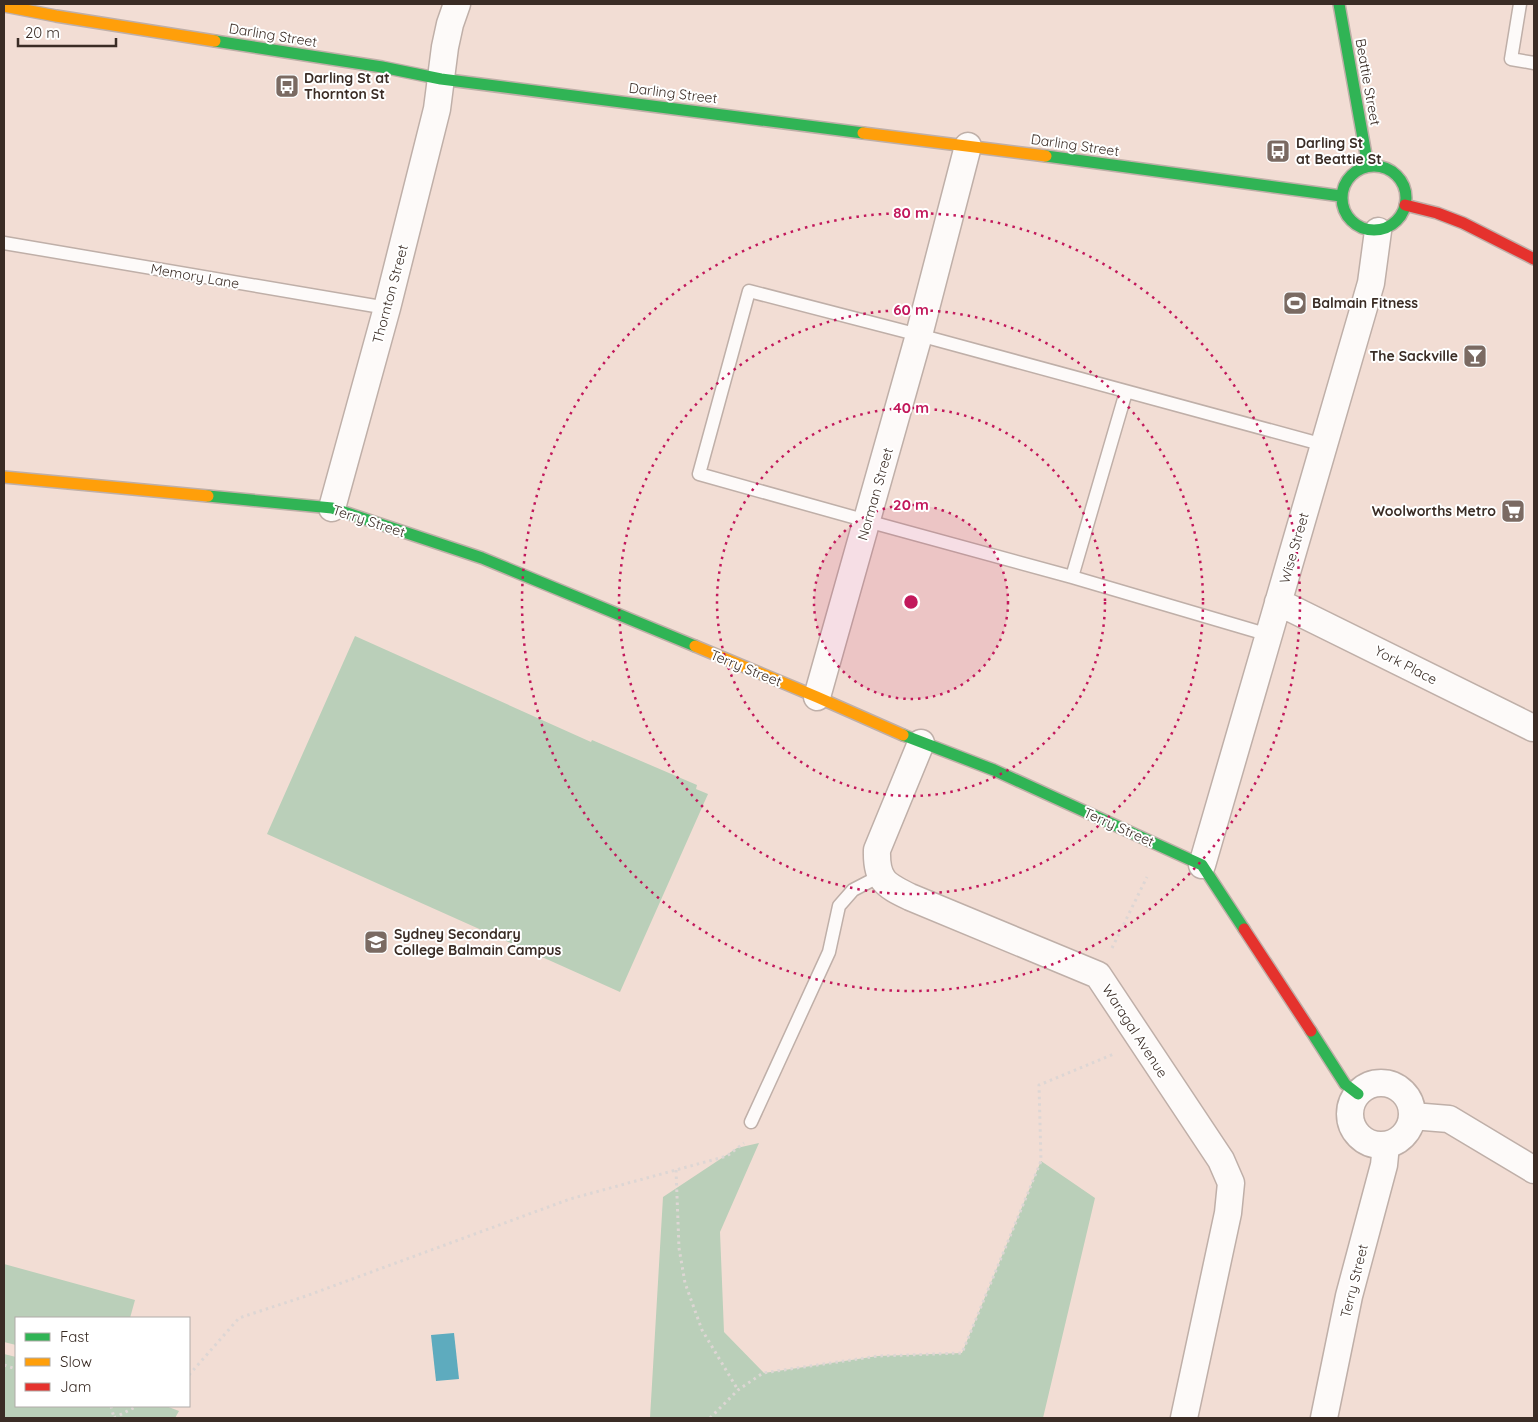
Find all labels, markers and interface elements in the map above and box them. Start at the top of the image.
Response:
scale bar [18,15,115,47]
street label: Darling Street [228,19,319,51]
text: 20 m [25,23,60,42]
street label: Beattie Street [1351,37,1385,127]
place label: Darling St at Thornton St [304,69,390,103]
bus stop icon: Darling St at Thornton St [274,73,300,99]
street label: Darling Street [628,79,719,107]
street label: Darling Street [1030,130,1121,160]
place label: Darling St at Beattie St [1296,134,1382,168]
bus stop icon: Darling St at Beattie St [1265,138,1291,164]
text: 80 m [893,203,929,222]
street label: Thornton Street [368,242,412,345]
street label: Memory Lane [149,259,241,293]
sports icon: Balmain Fitness [1282,290,1308,316]
place label: Balmain Fitness [1312,294,1418,312]
text: 60 m [893,300,929,319]
bar icon: The Sackville [1462,343,1488,369]
place label: The Sackville [1370,347,1458,365]
text: 40 m [893,398,929,417]
street label: Norman Street [853,445,897,542]
text: 20 m [893,495,929,514]
supermarket icon: Woolworths Metro [1500,498,1526,524]
street label: Terry Street [330,501,408,541]
place label: Woolworths Metro [1372,502,1496,520]
street label: Wise Street [1275,510,1313,586]
centre of rings [902,593,920,611]
street label: York Place [1372,642,1440,688]
street label: Terry Street [708,646,785,691]
street label: Terry Street [1081,803,1157,851]
place label: Sydney Secondary College Balmain Campus [394,925,561,959]
school or university icon: Sydney Secondary College Balmain Campus [363,929,389,955]
street label: Waragal Avenue [1098,981,1172,1081]
street label: Terry Street [1336,1242,1372,1320]
legend [15,1317,190,1407]
text: Fast [60,1327,89,1346]
text: Slow [60,1352,92,1371]
text: Jam [60,1377,91,1396]

